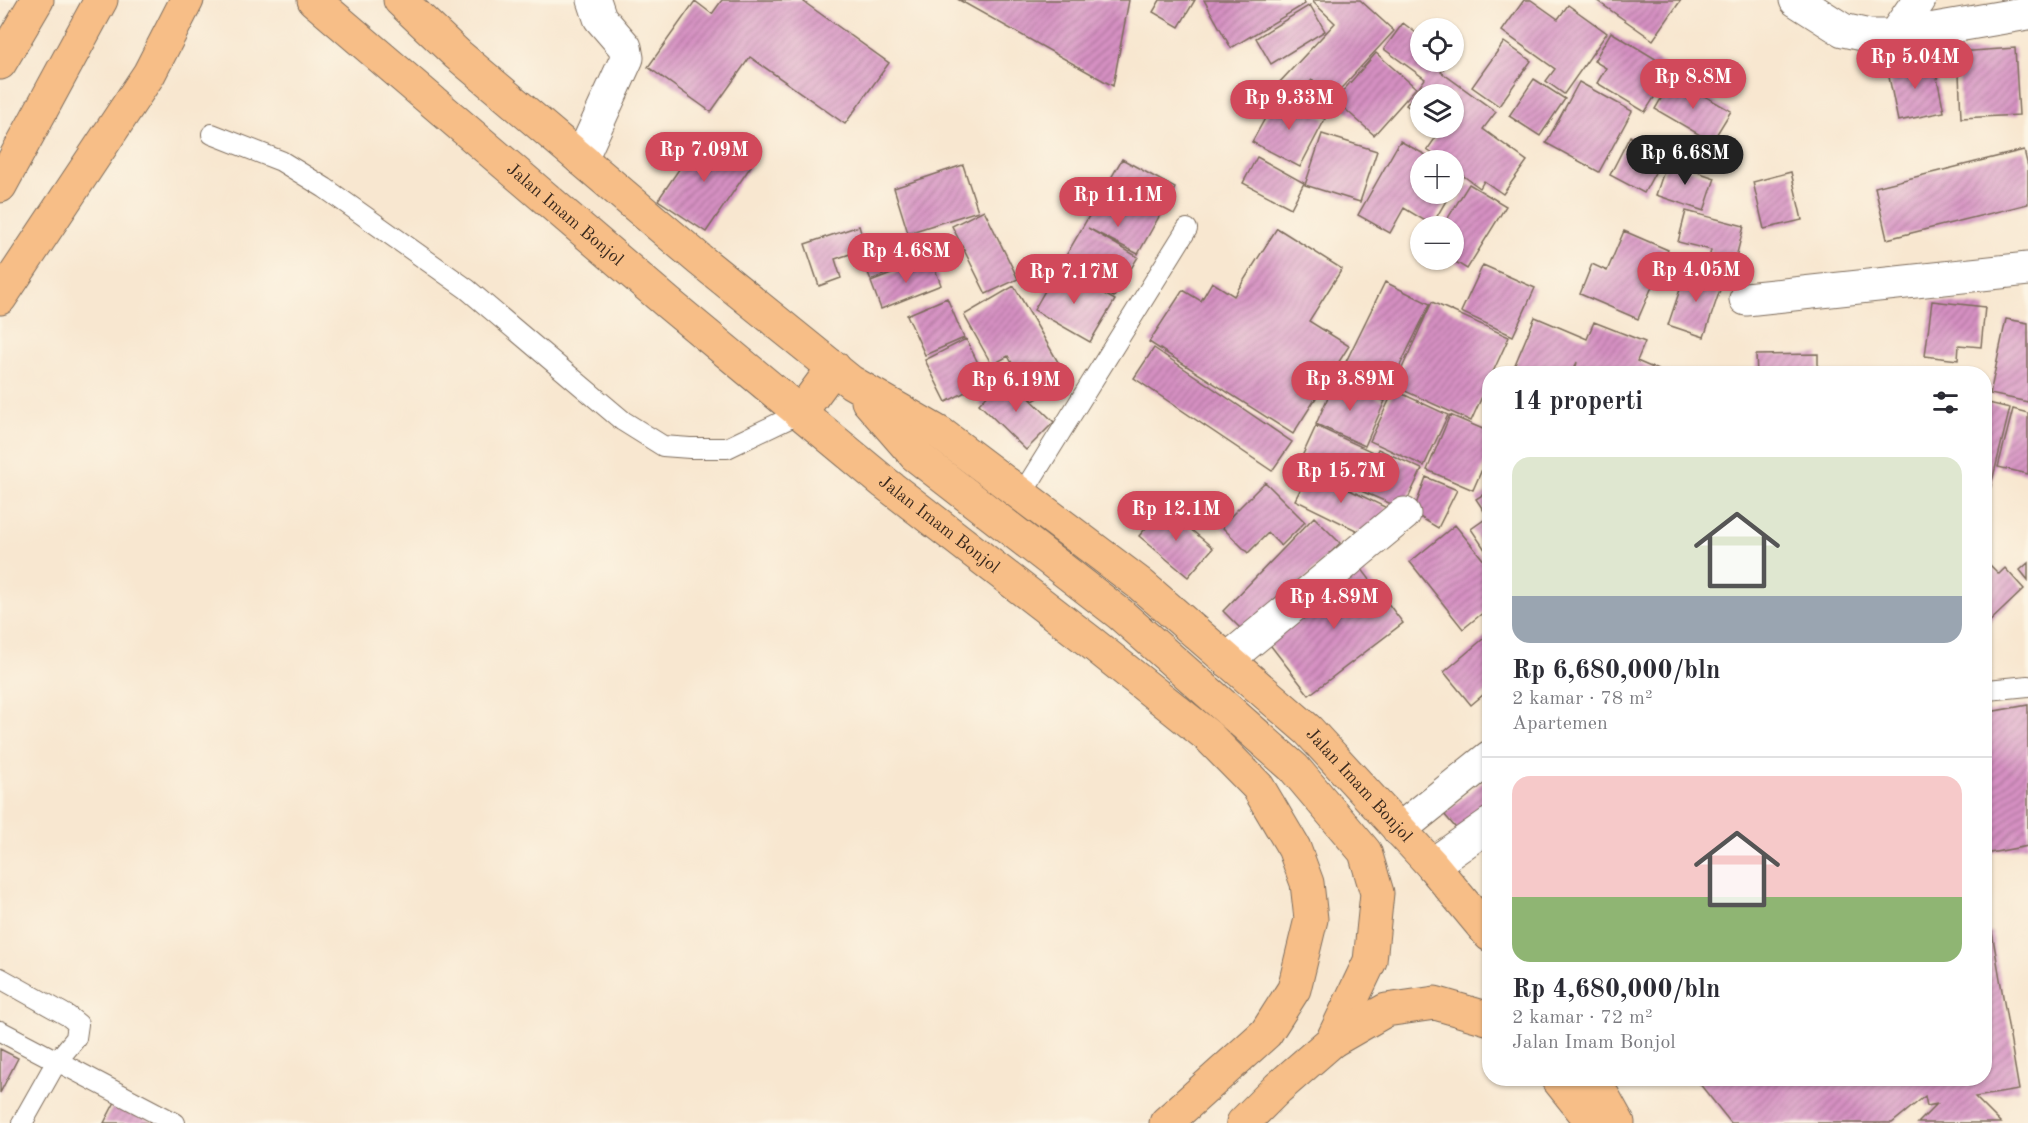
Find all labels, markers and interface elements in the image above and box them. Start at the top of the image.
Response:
map controls [1410,18,1464,270]
button: locate [1410,18,1464,72]
pin: Rp 5.04M [1853,39,1977,90]
text: Rp 5.04M [1870,48,1960,68]
pin: Rp 8.8M [1638,59,1748,110]
text: Rp 8.8M [1654,68,1732,88]
pin: Rp 9.33M [1227,80,1351,131]
button: layers [1410,84,1464,138]
text: Rp 9.33M [1244,89,1334,109]
pin: Rp 7.09M [642,132,766,183]
pin: Rp 6.68M [1623,135,1747,186]
text: Rp 7.09M [659,141,749,161]
text: Rp 6.68M [1640,144,1730,164]
button: + [1410,150,1464,204]
street label: Jalan Imam Bonjol [503,160,627,269]
pin: Rp 11.1M [1056,177,1180,228]
text: Rp 11.1M [1073,186,1163,206]
button: − [1410,216,1464,270]
pin: Rp 4.68M [844,233,968,284]
text: Rp 4.68M [861,242,951,262]
pin: Rp 4.05M [1634,252,1758,303]
pin: Rp 7.17M [1012,254,1136,305]
text: Rp 4.05M [1651,261,1741,281]
text: Rp 7.17M [1029,263,1119,283]
pin: Rp 3.89M [1288,361,1412,412]
pin: Rp 6.19M [954,362,1078,413]
text: Rp 3.89M [1305,370,1395,390]
text: Rp 6.19M [971,371,1061,391]
icon: filters [1929,386,1962,419]
text: 14 properti [1512,389,1643,415]
pin: Rp 15.7M [1279,453,1403,504]
text: Rp 15.7M [1296,462,1386,482]
street label: Jalan Imam Bonjol [875,472,1003,577]
pin: Rp 12.1M [1114,491,1238,542]
icon: home [1683,496,1791,604]
text: Rp 12.1M [1131,500,1221,520]
pin: Rp 4.89M [1272,579,1396,630]
text: Rp 4.89M [1289,588,1379,608]
text: Rp 6,680,000/bln [1512,658,1720,684]
text: 2 kamar · 78 m² [1512,689,1653,709]
text: Apartemen [1512,714,1608,734]
street label: Jalan Imam Bonjol [1302,725,1415,846]
icon: home [1683,815,1791,923]
text: Rp 4,680,000/bln [1512,977,1720,1003]
text: 2 kamar · 72 m² [1512,1008,1653,1028]
text: Jalan Imam Bonjol [1512,1033,1676,1053]

